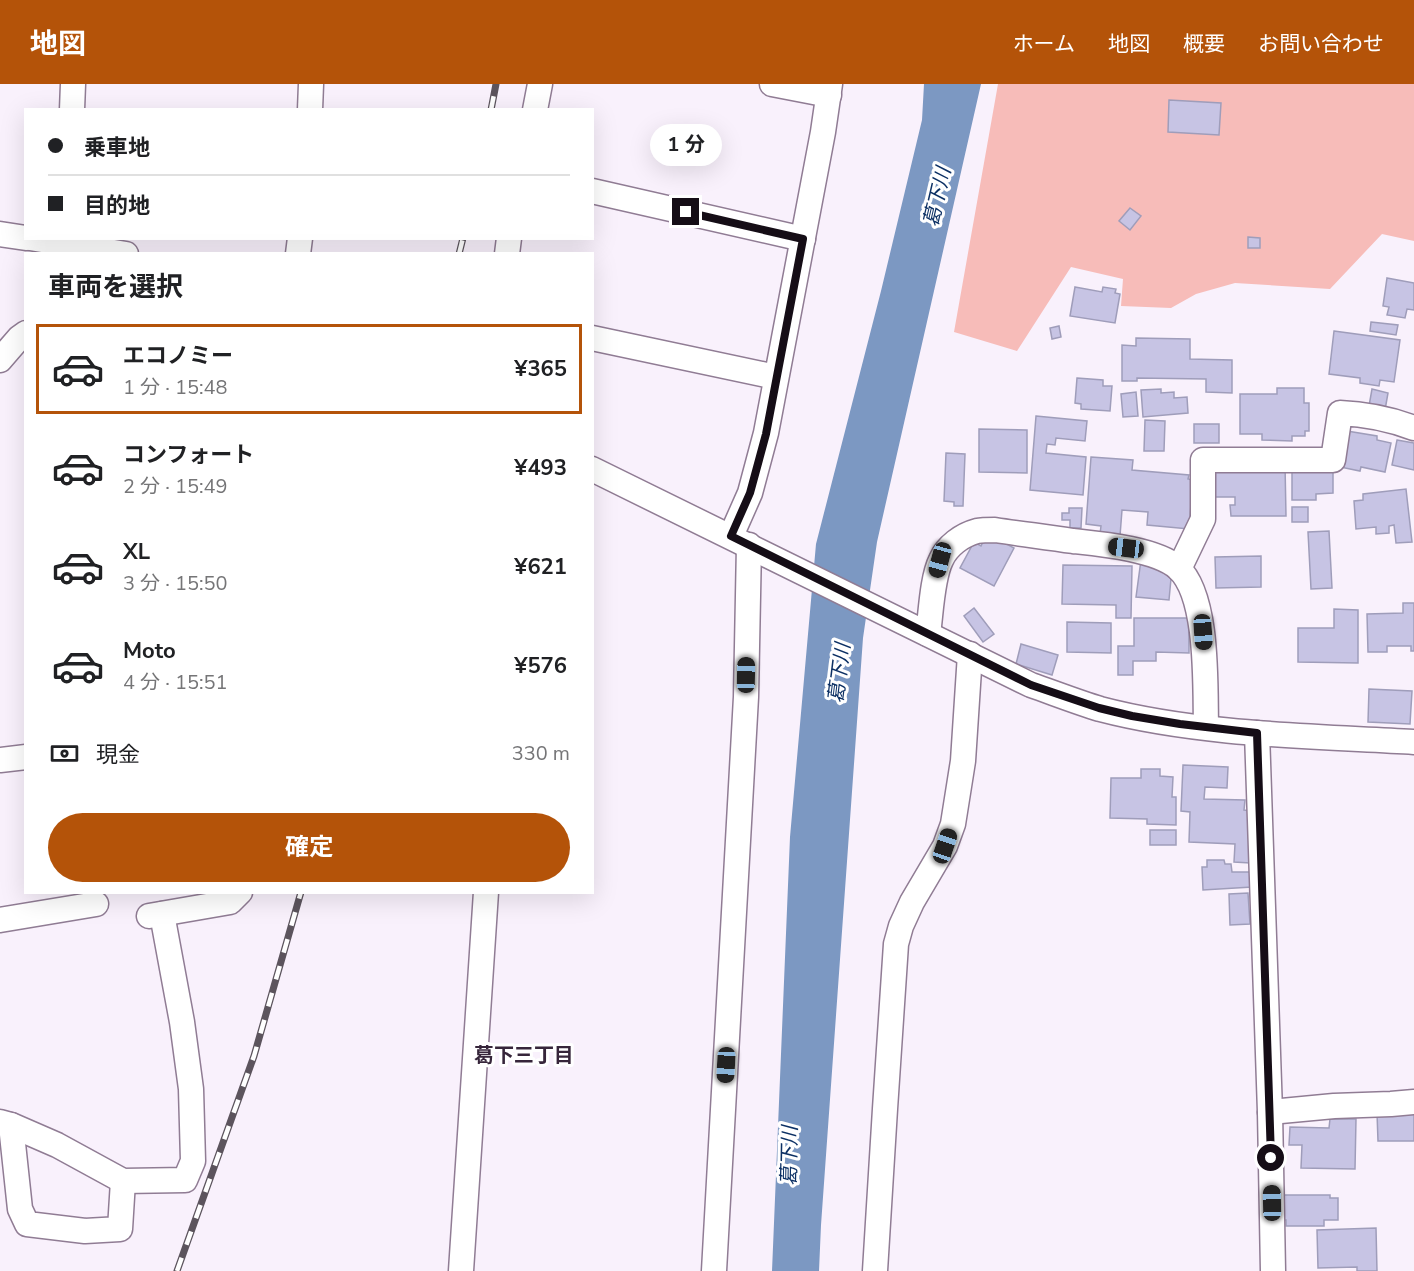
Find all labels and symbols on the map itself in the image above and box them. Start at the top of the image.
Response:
callout: 1 分 [650,125,722,167]
water label: 葛下川 [918,163,958,229]
route end [672,198,699,225]
car [1107,537,1145,559]
car [927,540,953,580]
car [1193,613,1213,651]
water label: 葛下川 [822,640,857,704]
car [737,657,755,693]
car [931,826,959,866]
district label: 葛下三丁目 [474,1042,574,1069]
car [716,1047,736,1083]
water label: 葛下川 [775,1124,804,1186]
route start [1257,1144,1284,1171]
car [1263,1185,1281,1221]

